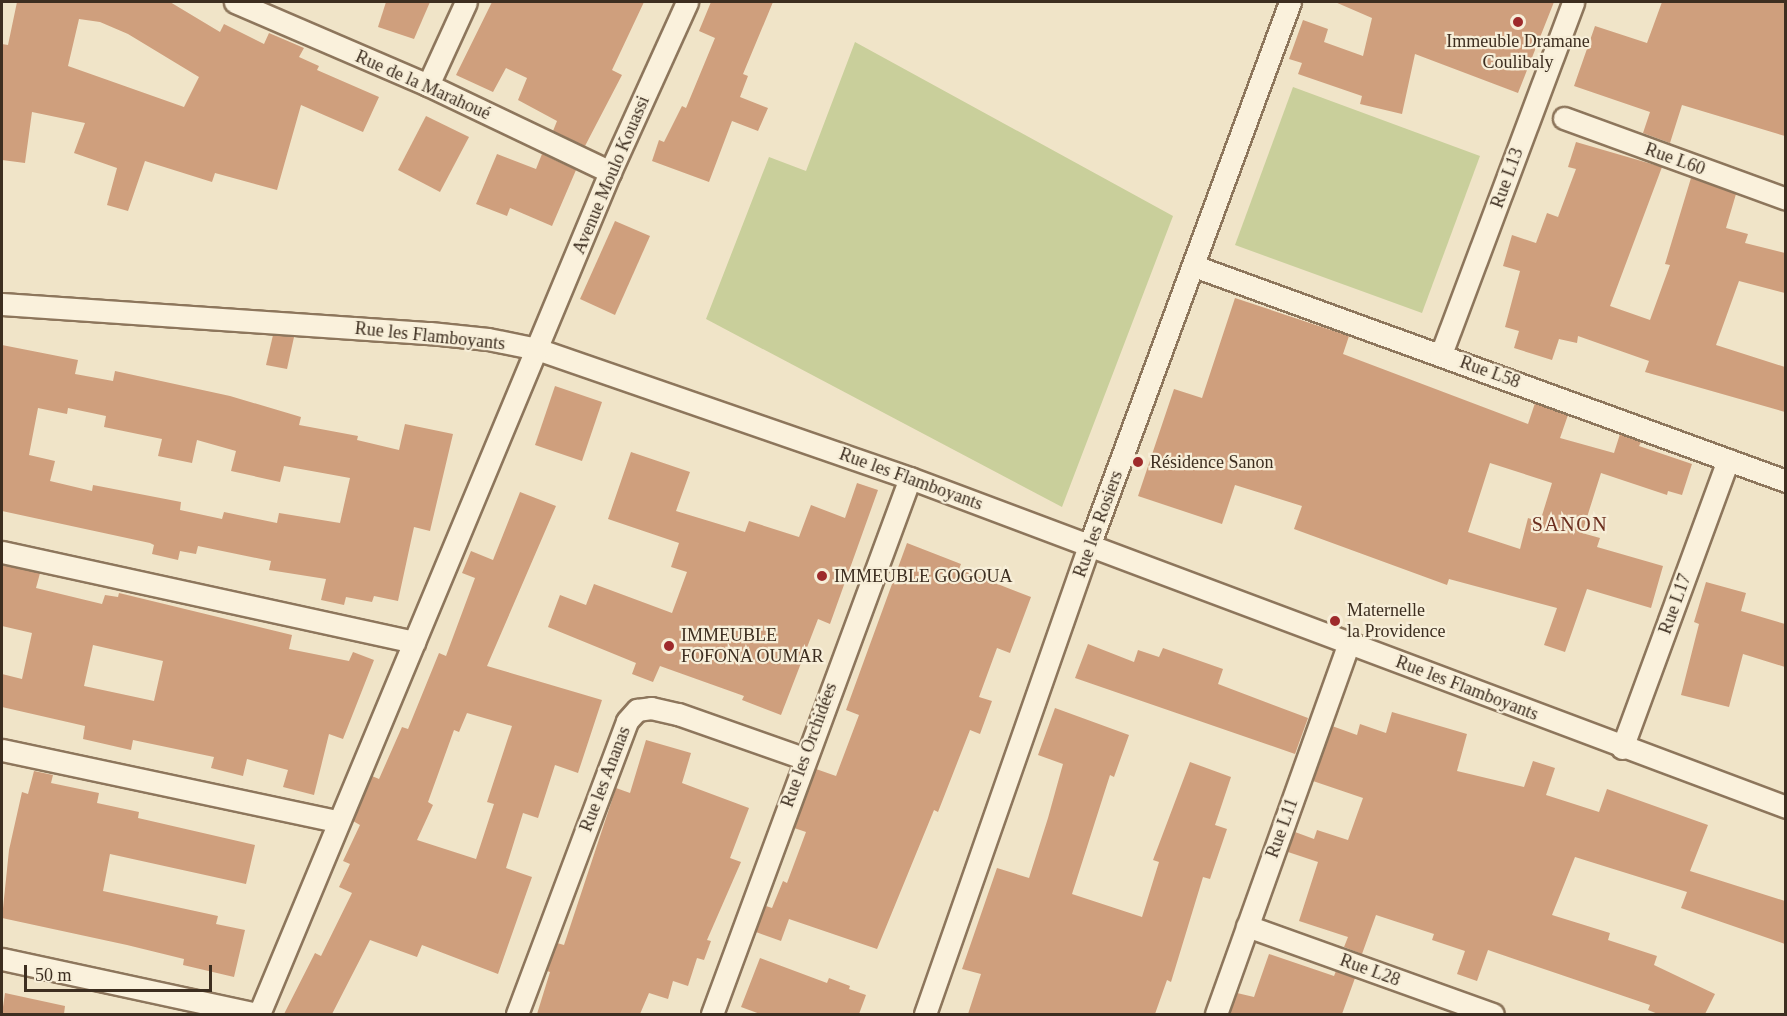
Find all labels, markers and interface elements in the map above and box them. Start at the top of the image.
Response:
marker: Immeuble Dramane Coulibaly [1511,15,1525,29]
place label: Immeuble Dramane Coulibaly [1446,31,1590,74]
street label: Rue de la Marahoué [352,46,494,124]
street label: Avenue Moulo Kouassi [568,93,654,257]
street label: Rue L60 [1642,138,1708,180]
street label: Rue L13 [1486,145,1528,211]
street label: Rue les Flamboyants [354,317,506,355]
street label: Rue L58 [1457,351,1523,393]
street label: Rue les Flamboyants [836,443,986,515]
place label: Résidence Sanon [1150,451,1273,473]
marker: Résidence Sanon [1131,455,1145,469]
street label: Rue les Rosiers [1069,468,1127,580]
district label: SANON [1532,512,1608,536]
place label: IMMEUBLE GOGOUA [834,565,1012,587]
marker: IMMEUBLE GOGOUA [815,569,829,583]
street label: Rue L17 [1654,571,1696,637]
place label: Maternelle la Providence [1347,600,1445,642]
marker: Maternelle la Providence [1328,614,1342,628]
place label: IMMEUBLE FOFONA OUMAR [681,625,825,668]
marker: IMMEUBLE FOFONA OUMAR [662,639,676,653]
street label: Rue les Flamboyants [1393,651,1541,725]
street label: Rue les Orchidées [776,680,842,810]
street label: Rue les Ananas [575,723,635,835]
street label: Rue L11 [1261,795,1303,861]
street label: Rue L28 [1337,949,1403,991]
scale bar [27,953,214,991]
text: 50 m [35,965,72,985]

